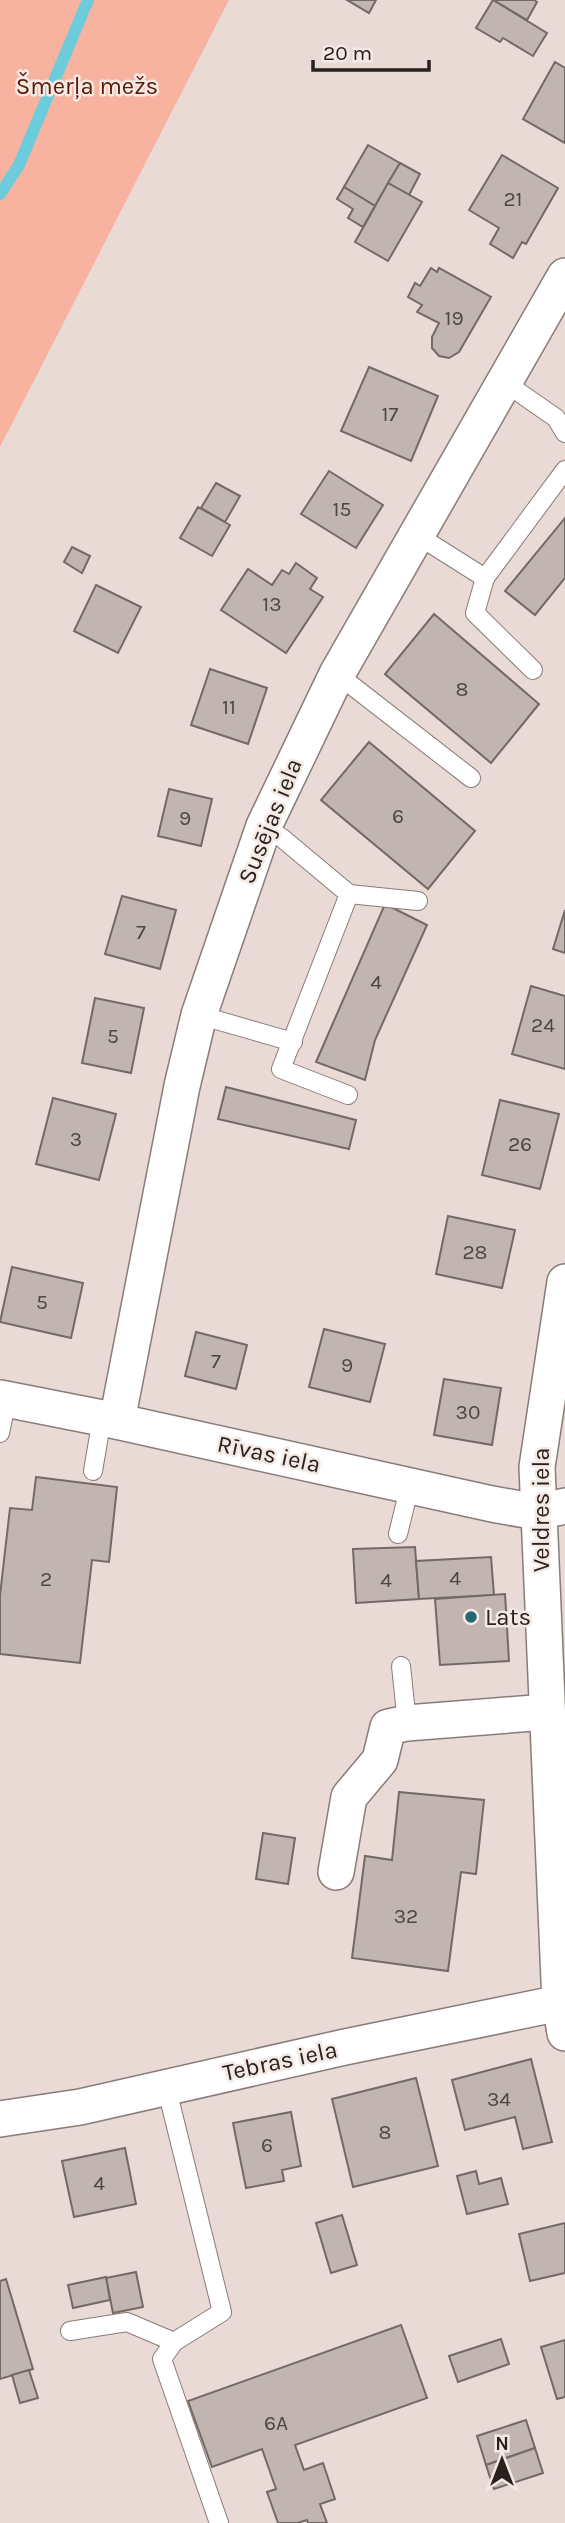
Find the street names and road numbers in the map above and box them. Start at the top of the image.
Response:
street label: Susējas iela [232,754,308,888]
street label: Rīvas iela [215,1429,323,1479]
street label: Veldres iela [527,1448,555,1572]
street label: Tebras iela [220,2035,340,2087]

